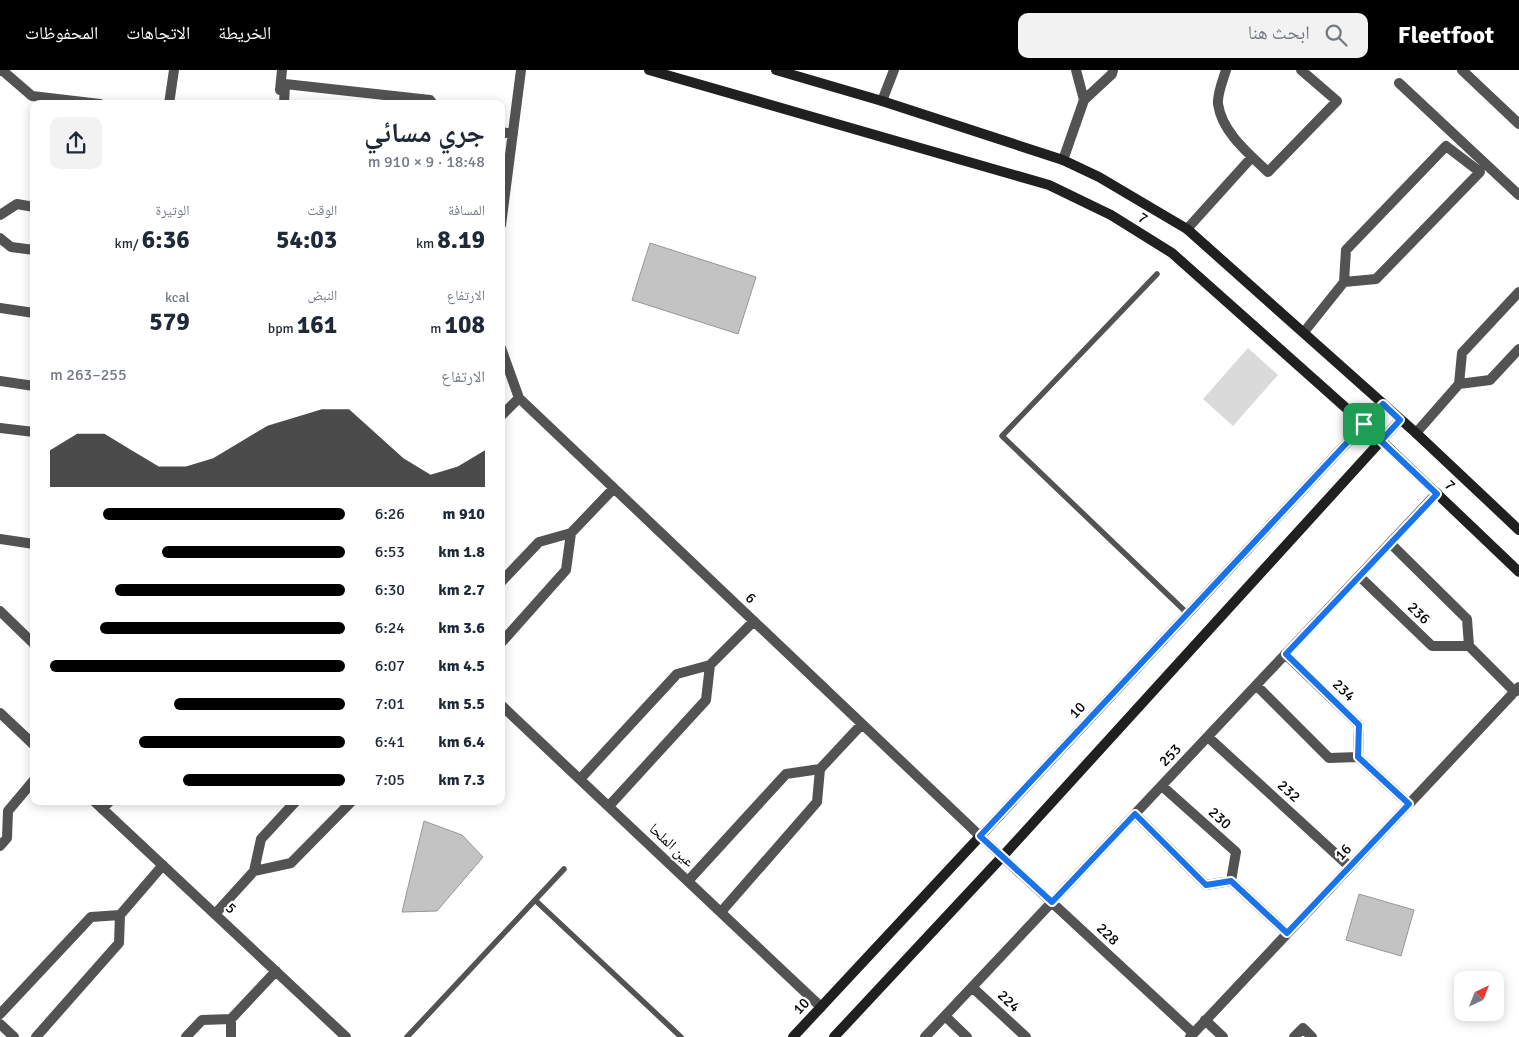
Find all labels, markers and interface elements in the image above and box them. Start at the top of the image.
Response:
search box [1018,13,1368,58]
text: Fleetfoot [1398,20,1494,50]
text: ابحث هنا [1248,21,1310,45]
icon: search [1322,21,1350,49]
text: المحفوظات [25,22,98,44]
text: الاتجاهات [126,22,190,44]
text: الخريطة [218,22,271,44]
text: جري مسائي [364,116,485,150]
button: share [50,117,102,169]
text: 18:48 · 9 × 910 m [368,152,485,172]
text: الوتيرة [156,202,190,219]
text: الوقت [307,202,337,219]
text: المسافة [448,202,485,219]
street label: 7 [1135,208,1151,228]
text: 6:36 [142,224,190,255]
text: 54:03 [276,224,337,255]
text: 8.19 [437,224,485,255]
text: /km [115,235,142,252]
text: km [416,235,437,252]
text: النبض [307,287,337,304]
text: الارتفاع [447,287,485,304]
text: kcal [165,289,190,306]
text: 579 [149,306,190,337]
text: 161 [297,309,337,340]
text: 108 [444,309,485,340]
text: bpm [268,320,297,337]
text: m [430,320,444,337]
text: 255–263 m [50,365,127,385]
text: الارتفاع [441,367,485,387]
pin [1343,403,1385,445]
icon: arrive [1350,410,1378,438]
street label: 7 [1441,476,1459,494]
text: 6:26 [375,504,405,524]
text: 910 m [443,504,485,524]
text: 6:53 [375,542,405,562]
text: 1.8 km [438,542,485,562]
text: 6:30 [375,580,405,600]
text: 2.7 km [438,580,485,600]
street label: 6 [742,589,760,607]
street label: 236 [1404,598,1434,628]
text: 6:24 [375,618,405,638]
text: 3.6 km [438,618,485,638]
text: 6:07 [375,656,405,676]
text: 4.5 km [438,656,485,676]
street label: 234 [1329,675,1359,705]
text: 7:01 [375,694,405,714]
text: 5.5 km [438,694,485,714]
street label: 10 [1065,698,1089,722]
text: 6:41 [375,732,405,752]
text: 6.4 km [438,732,485,752]
street label: 253 [1155,740,1185,770]
text: 7:05 [375,770,405,790]
text: 7.3 km [438,770,485,790]
street label: 232 [1274,776,1304,806]
street label: 230 [1205,803,1235,833]
street label: عين الملحا [645,820,699,872]
street label: 16 [1331,840,1355,864]
street label: 5 [222,899,240,917]
street label: 228 [1093,919,1123,949]
north arrow [1454,971,1504,1021]
map controls [1454,971,1504,1021]
street label: 224 [994,986,1024,1016]
street label: 10 [789,994,813,1018]

